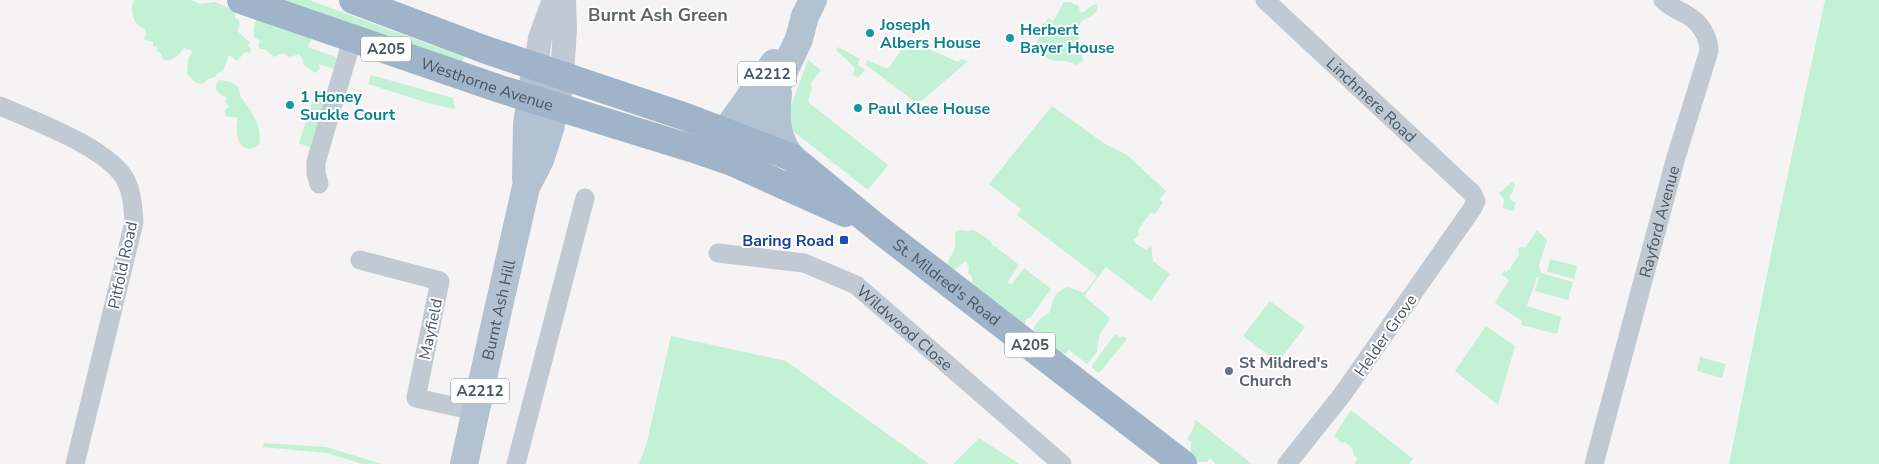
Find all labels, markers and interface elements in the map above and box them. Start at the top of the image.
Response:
district label: Burnt Ash Green [588,3,728,27]
place label: Joseph Albers House [879,14,981,54]
place label: Herbert Bayer House [1020,19,1115,59]
marker: Joseph Albers House [864,27,876,39]
marker: Herbert Bayer House [1004,32,1016,44]
road number: A205 [361,36,411,62]
street label: Westhorne Avenue [418,53,556,117]
street label: Linchmere Road [1321,53,1421,148]
road number: A2212 [738,62,796,86]
place label: 1 Honey Suckle Court [300,86,396,126]
place label: Paul Klee House [868,98,990,120]
marker: 1 Honey Suckle Court [284,99,296,111]
marker: Paul Klee House [852,102,864,114]
street label: Rayford Avenue [1634,163,1685,280]
street label: Pitfold Road [103,219,143,311]
place label: Baring Road [742,230,834,252]
marker: Baring Road [838,234,850,246]
street label: St. Mildred's Road [888,234,1005,331]
street label: Burnt Ash Hill [477,257,521,362]
street label: Wildwood Close [852,281,957,376]
street label: Helder Grove [1349,290,1422,381]
street label: Mayfield [414,297,448,362]
road number: A205 [1005,332,1055,358]
place label: St Mildred's Church [1239,352,1328,392]
marker: St Mildred's Church [1223,365,1235,377]
road number: A2212 [451,378,509,404]

